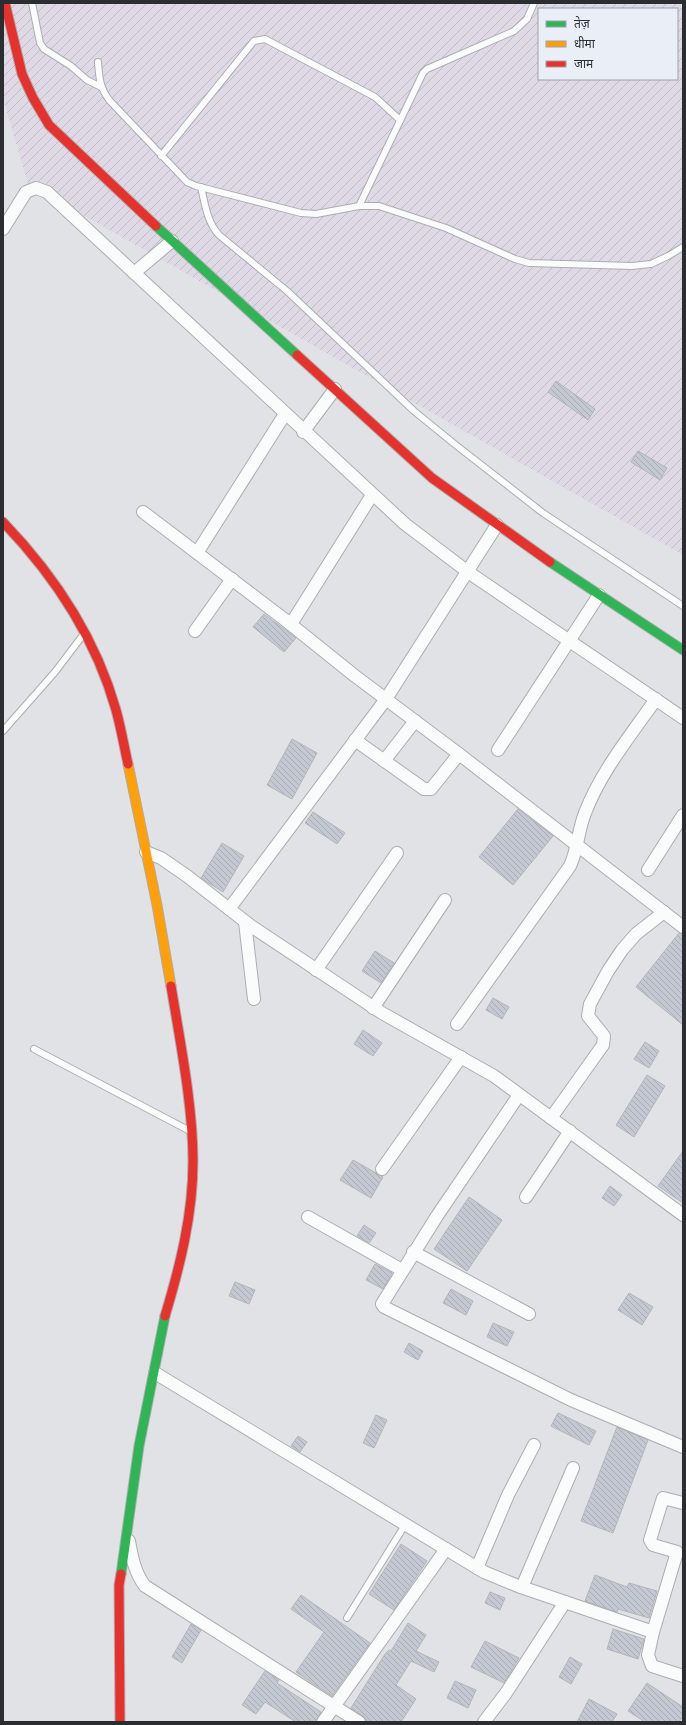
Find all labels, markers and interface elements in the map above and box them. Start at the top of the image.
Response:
legend [538,8,678,80]
text: तेज़ [574,15,591,32]
text: धीमा [574,35,596,52]
text: जाम [574,55,594,72]

